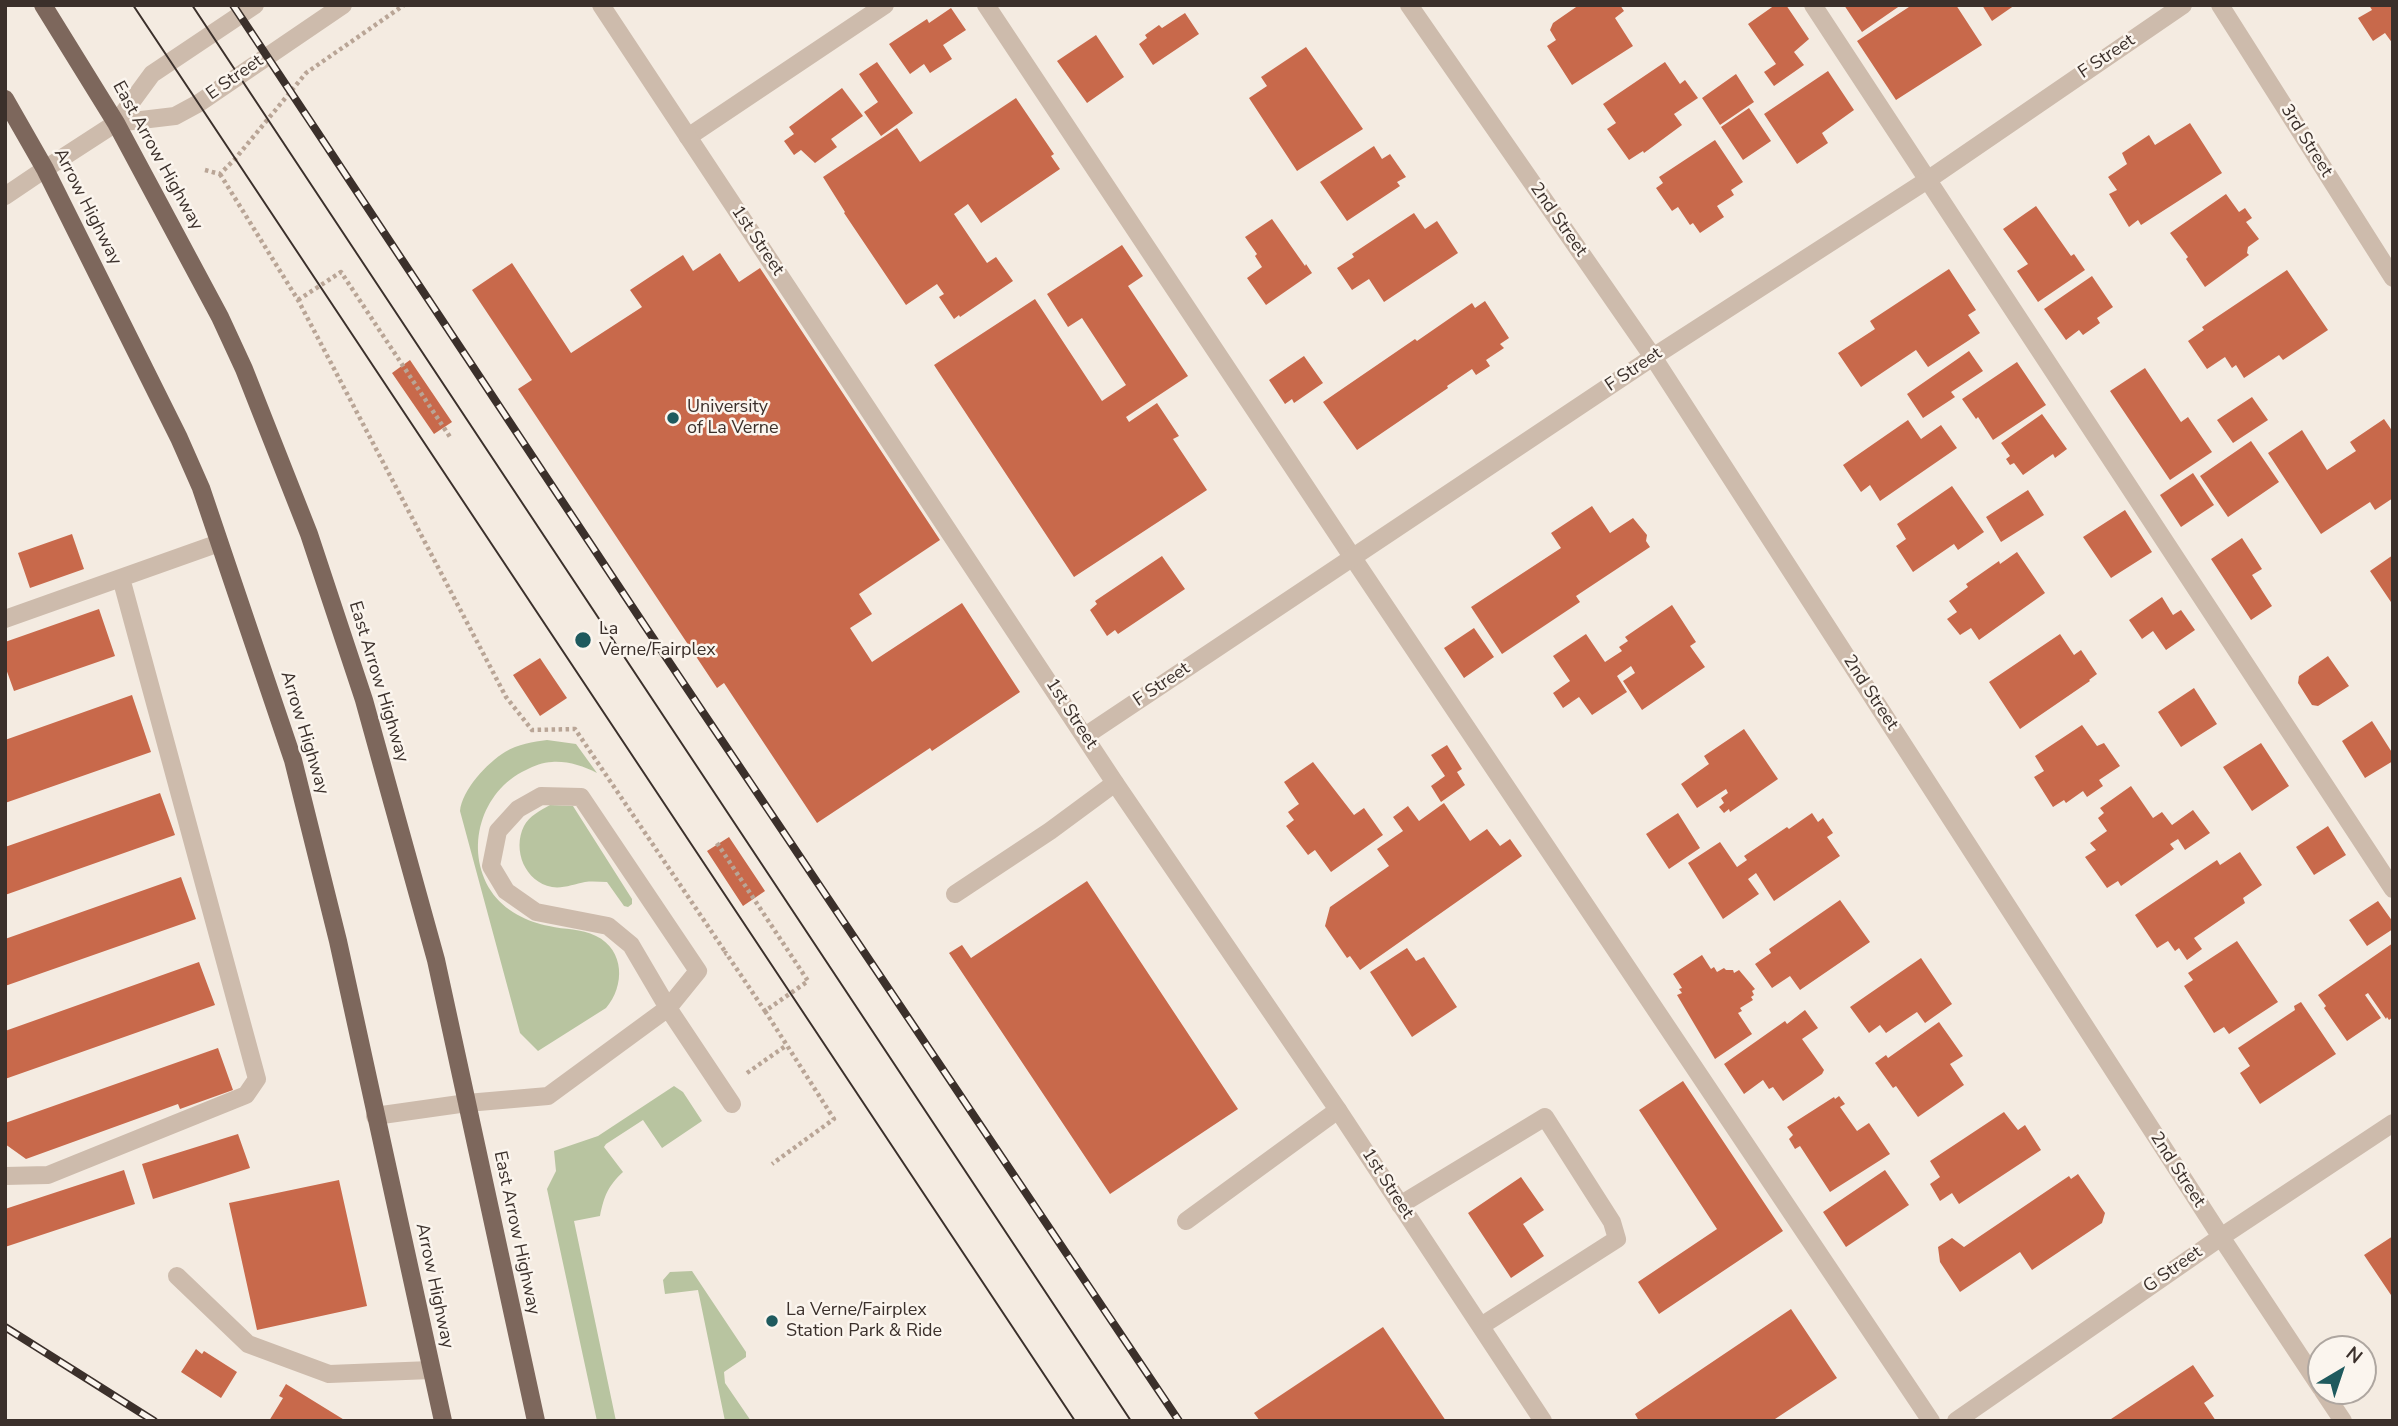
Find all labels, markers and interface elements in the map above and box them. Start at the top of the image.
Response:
street label: F Street [2075,30,2139,84]
street label: E Street [202,51,268,105]
street label: East Arrow Highway [107,78,207,234]
street label: 3rd Street [2275,101,2337,181]
street label: Arrow Highway [48,145,126,269]
street label: 2nd Street [1525,179,1591,261]
street label: 1st Street [726,202,788,280]
street label: F Street [1602,343,1666,397]
place label: University of La Verne [687,397,779,440]
marker: University of La Verne [665,410,681,426]
street label: East Arrow Highway [343,599,413,765]
place label: La Verne/Fairplex [599,619,716,662]
marker: La Verne/Fairplex [573,630,593,650]
street label: 2nd Street [1838,651,1902,735]
street label: F Street [1130,658,1194,712]
street label: Arrow Highway [275,669,333,797]
street label: 1st Street [1040,675,1102,753]
street label: 2nd Street [2145,1128,2209,1212]
street label: 1st Street [1356,1145,1418,1223]
street label: East Arrow Highway [488,1149,544,1317]
street label: Arrow Highway [410,1221,458,1351]
street label: G Street [2139,1242,2207,1298]
place label: La Verne/Fairplex Station Park & Ride [786,1300,942,1342]
marker: La Verne/Fairplex Station Park & Ride [764,1313,780,1329]
north arrow [2307,1335,2377,1405]
text: N [2340,1341,2368,1370]

